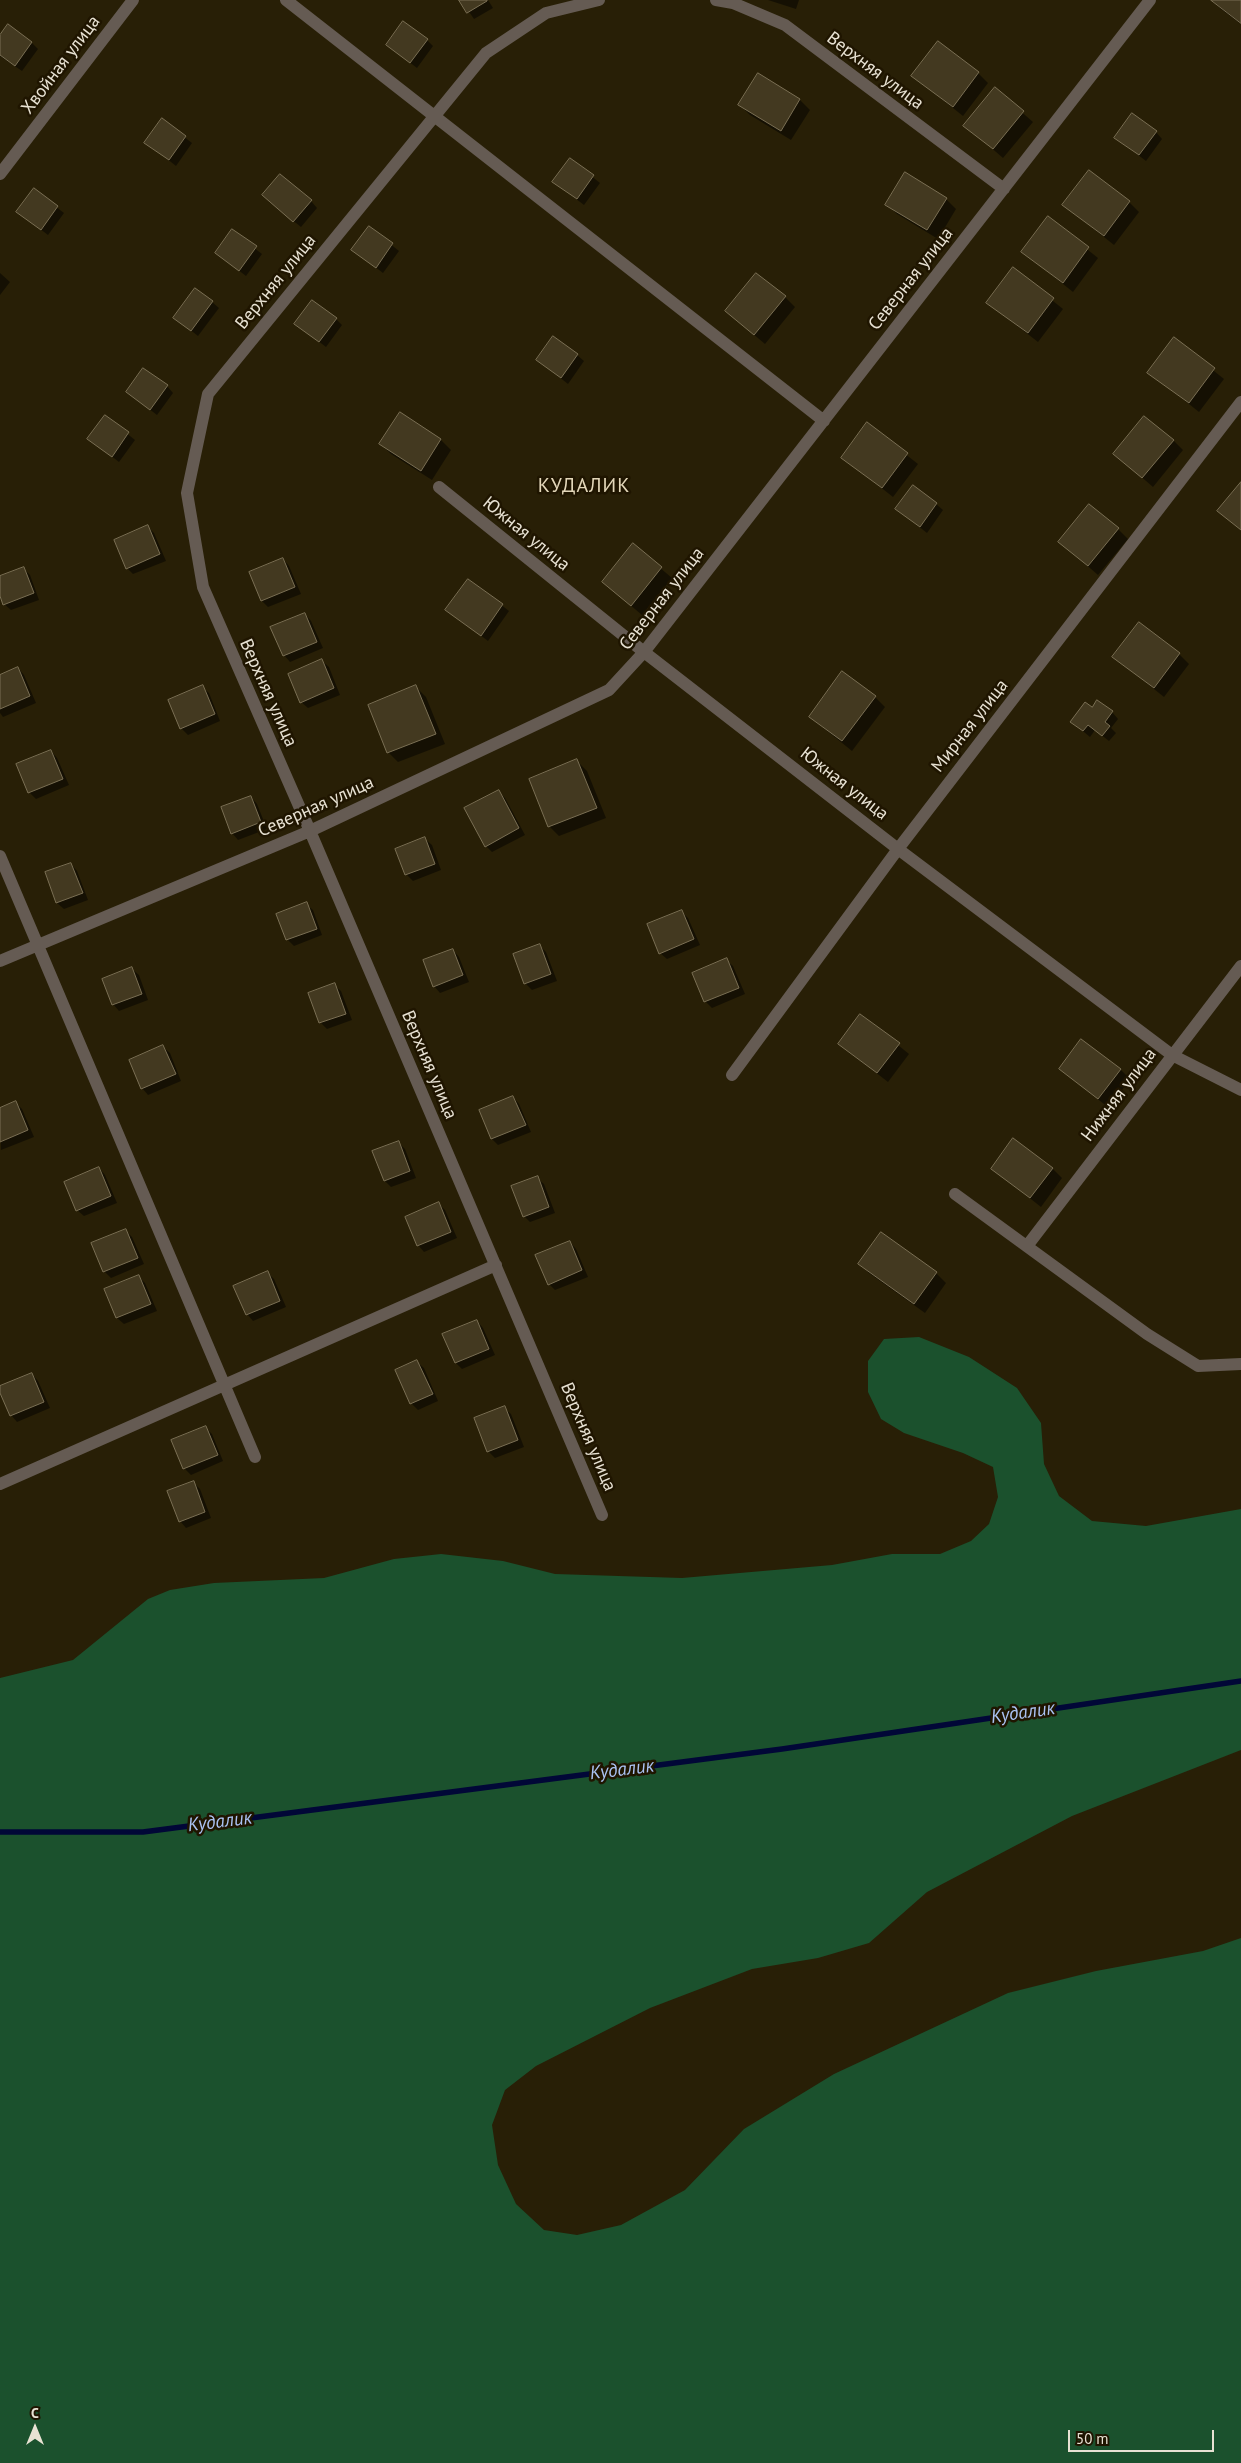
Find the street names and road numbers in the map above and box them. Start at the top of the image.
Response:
street label: Хвойная улица [17,12,105,118]
street label: Верхняя улица [822,28,928,114]
street label: Северная улица [864,223,958,335]
street label: Верхняя улица [231,230,321,334]
street label: Южная улица [478,492,574,576]
street label: Северная улица [615,543,709,655]
street label: Верхняя улица [235,636,301,750]
street label: Мирная улица [927,675,1013,777]
street label: Южная улица [796,743,892,825]
street label: Северная улица [255,772,377,842]
street label: Верхняя улица [396,1008,462,1122]
street label: Нижняя улица [1077,1044,1161,1146]
street label: Верхняя улица [555,1380,621,1494]

